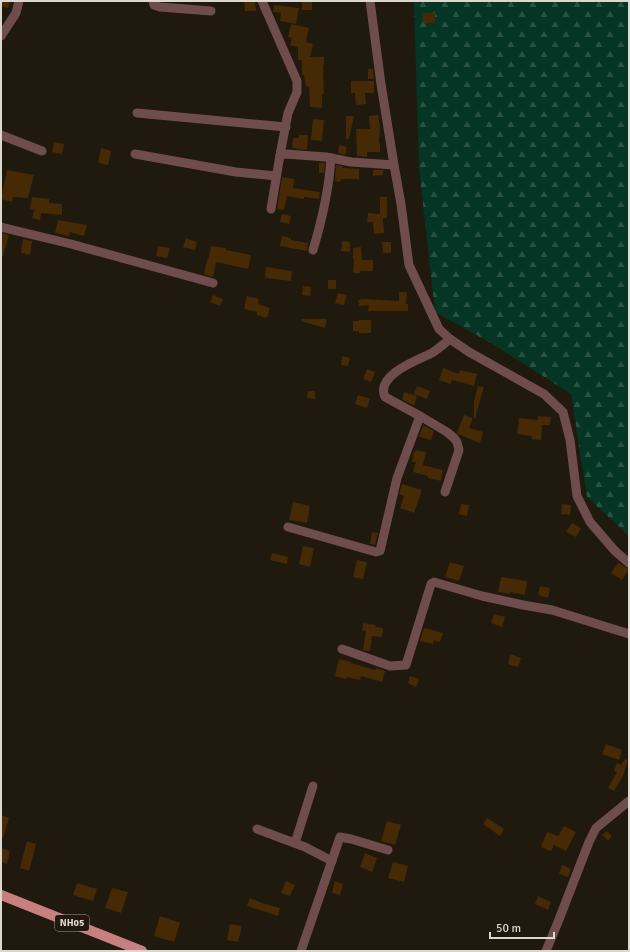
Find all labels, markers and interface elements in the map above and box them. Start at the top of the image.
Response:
scale bar [490,914,554,940]
road number: NH05 [55,915,89,931]
text: 50 m [496,921,521,936]

